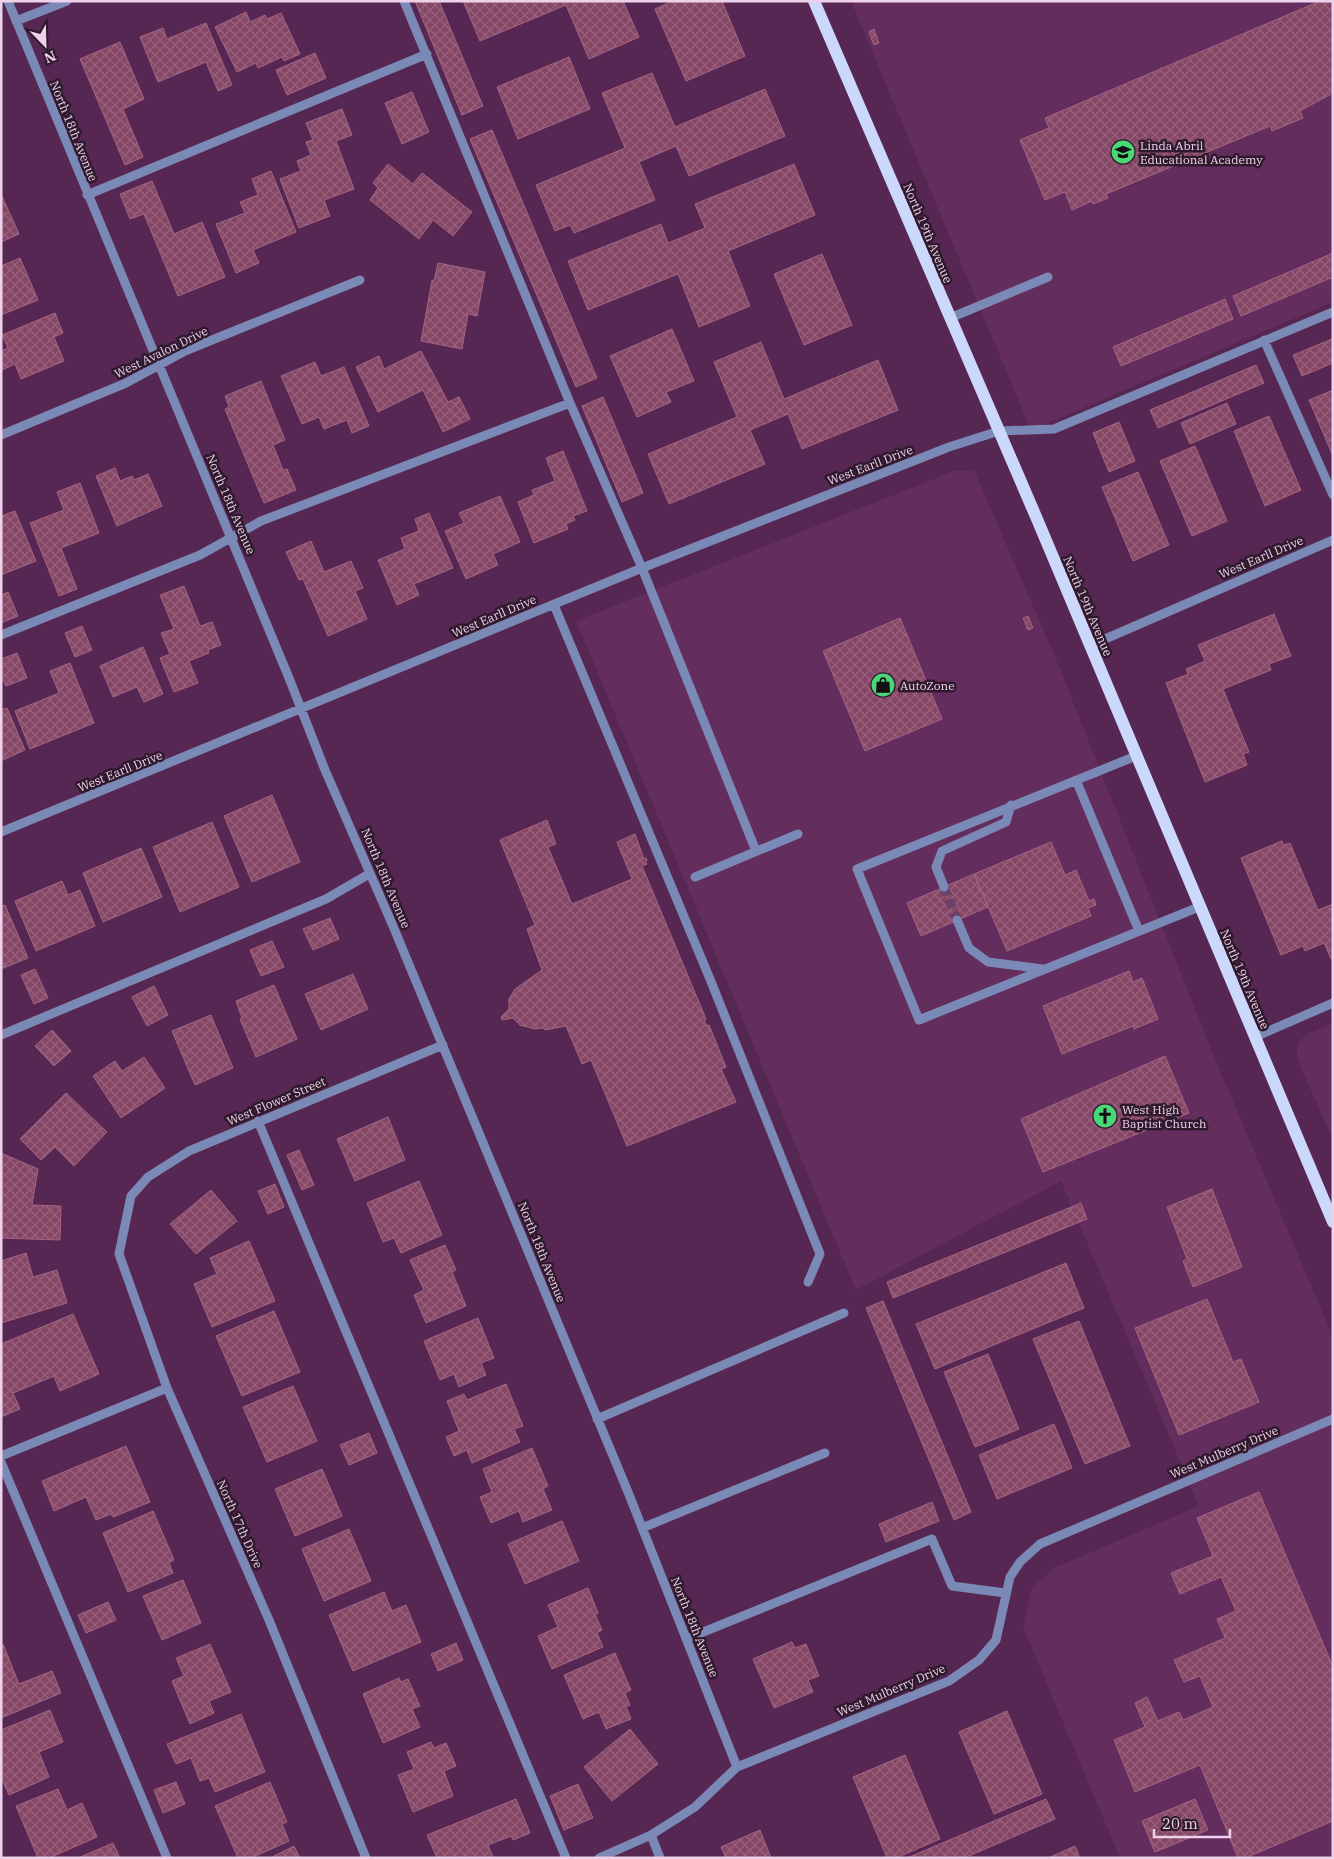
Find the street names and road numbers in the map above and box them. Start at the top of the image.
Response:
street label: North 18th Avenue [47,79,101,183]
street label: North 19th Avenue [900,181,956,285]
street label: West Avalon Drive [112,323,210,381]
street label: West Earll Drive [825,442,915,488]
street label: North 18th Avenue [203,452,259,556]
street label: West Earll Drive [1217,532,1305,582]
street label: North 19th Avenue [1060,554,1116,658]
street label: West Earll Drive [450,591,538,641]
street label: West Earll Drive [75,747,165,795]
street label: North 18th Avenue [358,826,414,930]
street label: North 19th Avenue [1217,927,1273,1031]
street label: West Flower Street [224,1073,328,1129]
street label: North 18th Avenue [515,1200,569,1304]
street label: West Mulberry Drive [1168,1422,1280,1482]
street label: North 17th Drive [214,1477,266,1571]
street label: North 18th Avenue [668,1575,722,1679]
street label: West Mulberry Drive [835,1660,947,1720]

